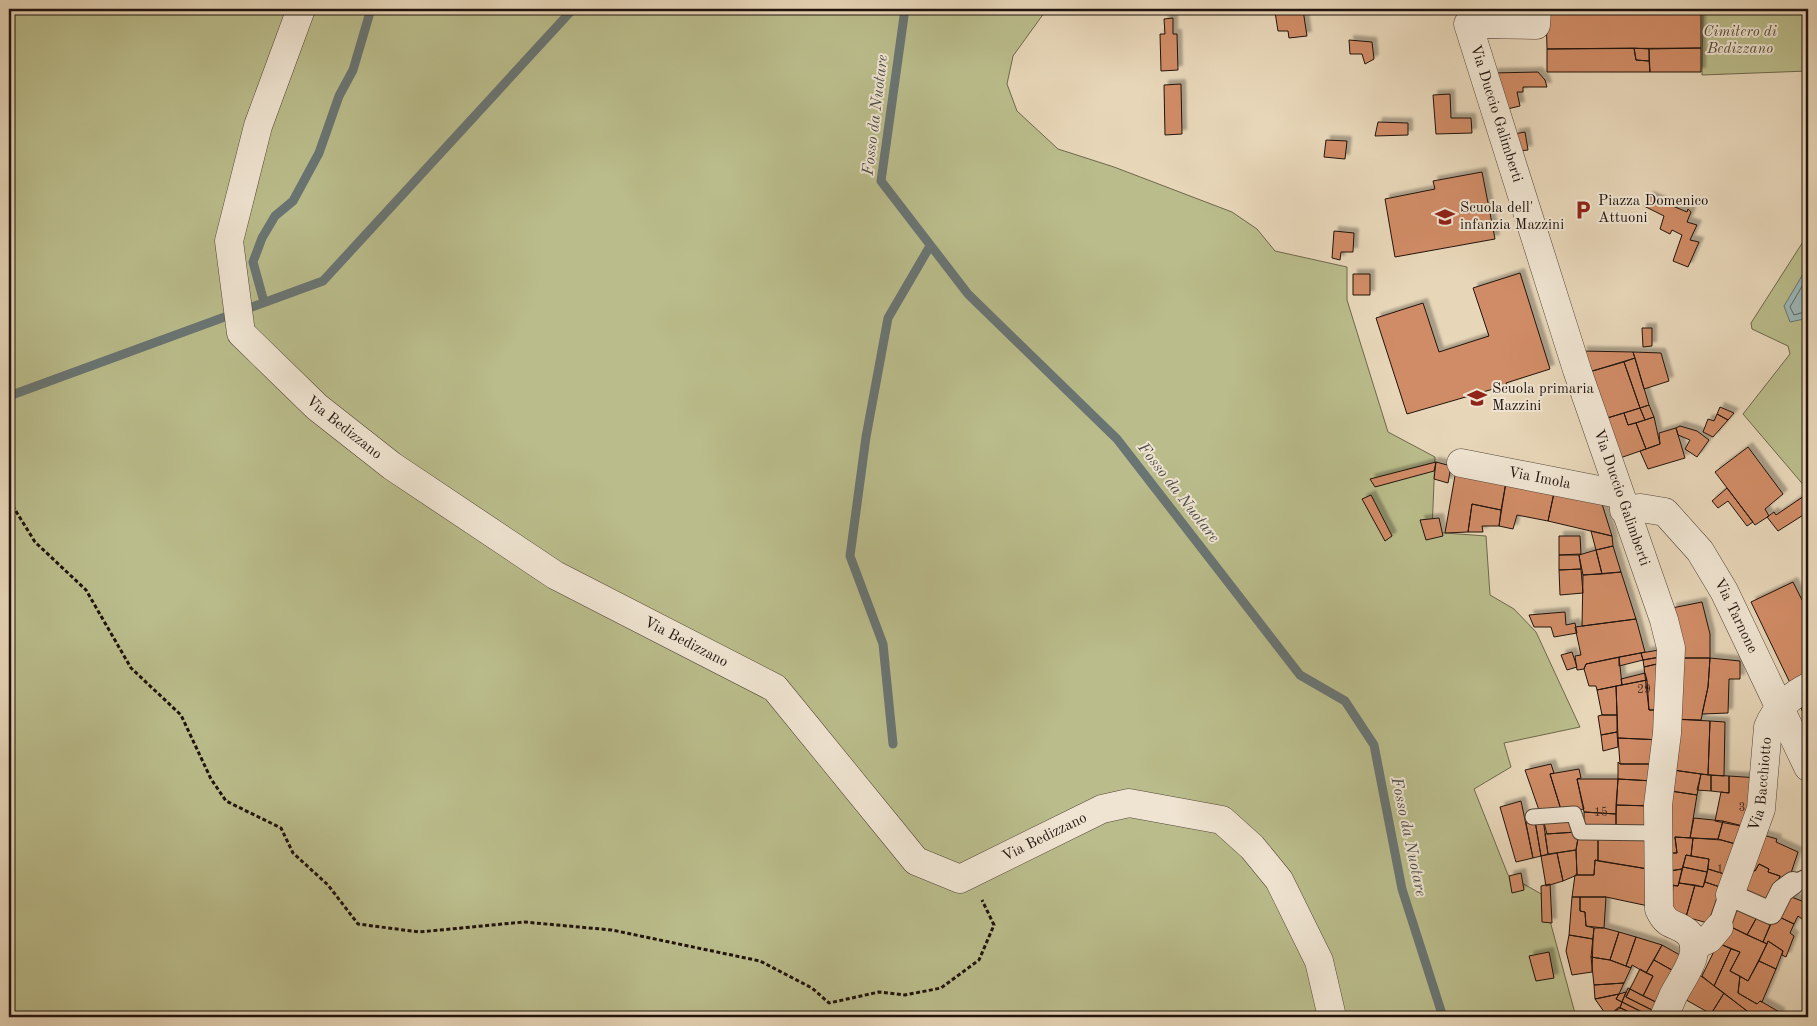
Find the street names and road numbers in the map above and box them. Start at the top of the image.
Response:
street label: Via Duccio Galimberti [1468,43,1525,184]
street label: Via Bedizzano [303,393,384,462]
street label: Via Duccio Galimberti [1591,427,1652,568]
street label: Via Imola [1507,465,1573,492]
street label: Via Tarnone [1711,576,1760,656]
street label: Via Bedizzano [642,615,730,670]
street label: Via Bacchiotto [1746,736,1775,833]
street label: Via Bedizzano [1000,810,1089,864]

